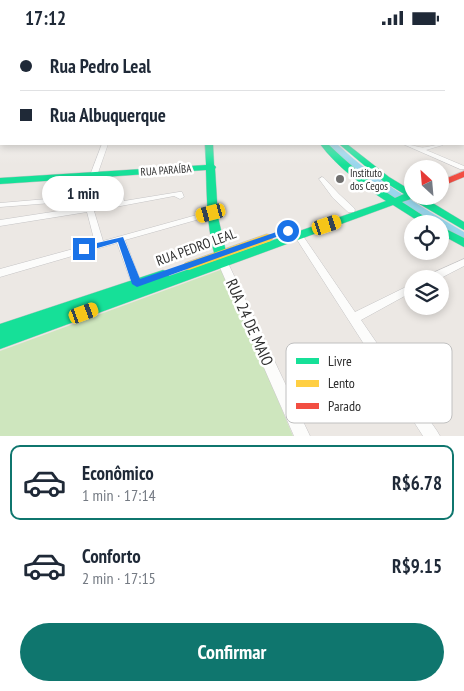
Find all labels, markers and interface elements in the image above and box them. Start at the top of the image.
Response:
text: 17:12 [25,6,66,30]
text: Rua Pedro Leal [50,54,151,78]
text: Rua Albuquerque [50,103,166,127]
north arrow [404,160,449,205]
map controls [404,160,449,315]
street label: RUA PARAÍBA [140,161,193,179]
place label: Instituto dos Cegos [350,166,388,193]
marker: Instituto dos Cegos [334,173,346,185]
callout: 1 min [43,177,125,211]
text: 1 min [67,183,99,203]
car [194,202,227,224]
car [310,213,343,237]
button: locate [404,215,449,260]
route start [277,220,299,242]
street label: RUA PEDRO LEAL [153,224,239,270]
route end [73,238,95,260]
button: layers [404,270,449,315]
street label: RUA 24 DE MAIO [222,275,278,369]
car [67,301,100,325]
legend [286,343,452,423]
text: Livre [328,352,352,370]
text: Lento [328,374,355,392]
text: Parado [328,397,361,415]
icon: car [22,460,67,505]
text: Econômico [82,461,154,485]
text: R$6.78 [392,471,442,495]
text: 1 min · 17:14 [82,485,156,505]
icon: car [22,543,67,588]
text: Conforto [82,544,141,568]
text: R$9.15 [392,554,442,578]
text: 2 min · 17:15 [82,568,156,588]
button: Confirmar [20,623,444,681]

